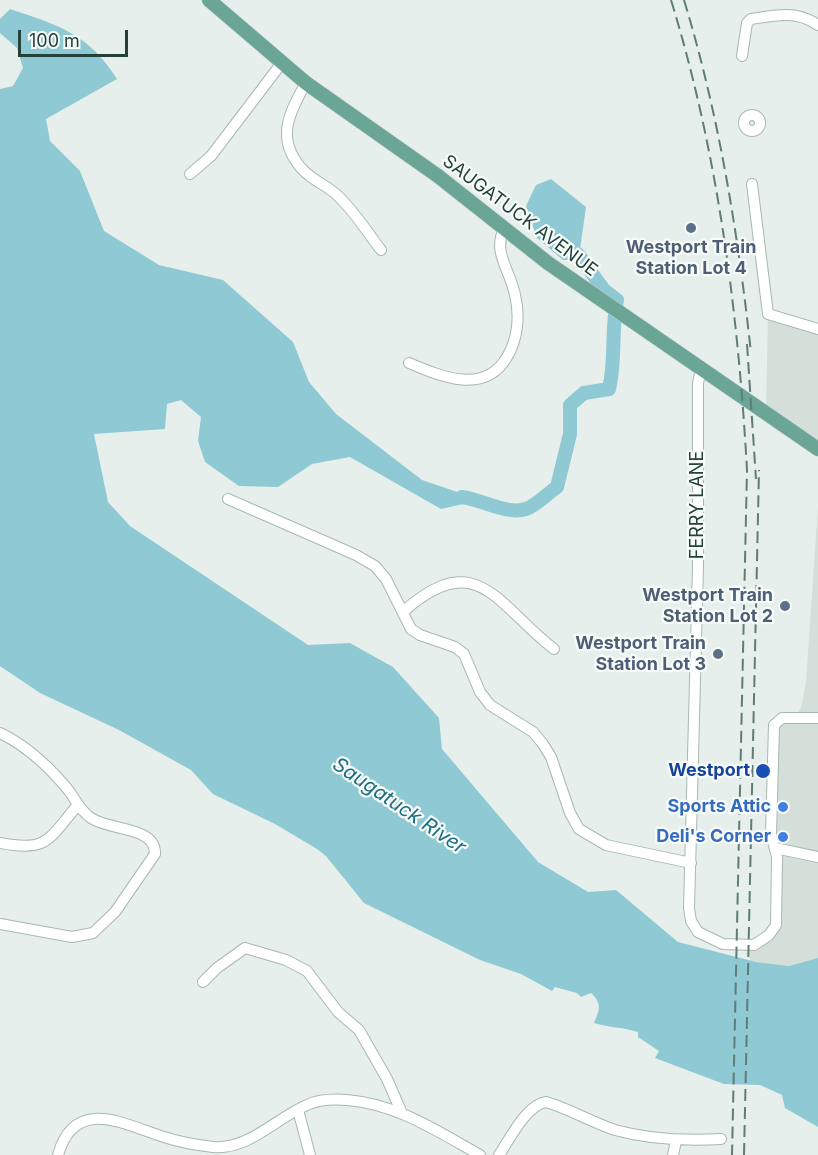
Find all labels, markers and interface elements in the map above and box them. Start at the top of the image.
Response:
scale bar [21,18,130,56]
text: 100 m [29,30,80,51]
street label: SAUGATUCK AVENUE [438,151,602,281]
marker: Westport Train Station Lot 4 [684,221,698,235]
place label: Westport Train Station Lot 4 [626,237,756,280]
street label: FERRY LANE [687,451,709,559]
place label: Westport Train Station Lot 2 [642,585,773,628]
marker: Westport Train Station Lot 2 [778,599,792,613]
place label: Westport Train Station Lot 3 [575,633,706,676]
marker: Westport Train Station Lot 3 [711,647,725,661]
water label: Saugatuck River [328,753,470,859]
place label: Westport [668,760,750,782]
marker: Westport [754,762,772,780]
place label: Sports Attic [667,796,771,818]
marker: Sports Attic [776,800,790,814]
place label: Deli's Corner [656,826,771,848]
marker: Deli's Corner [776,830,790,844]

